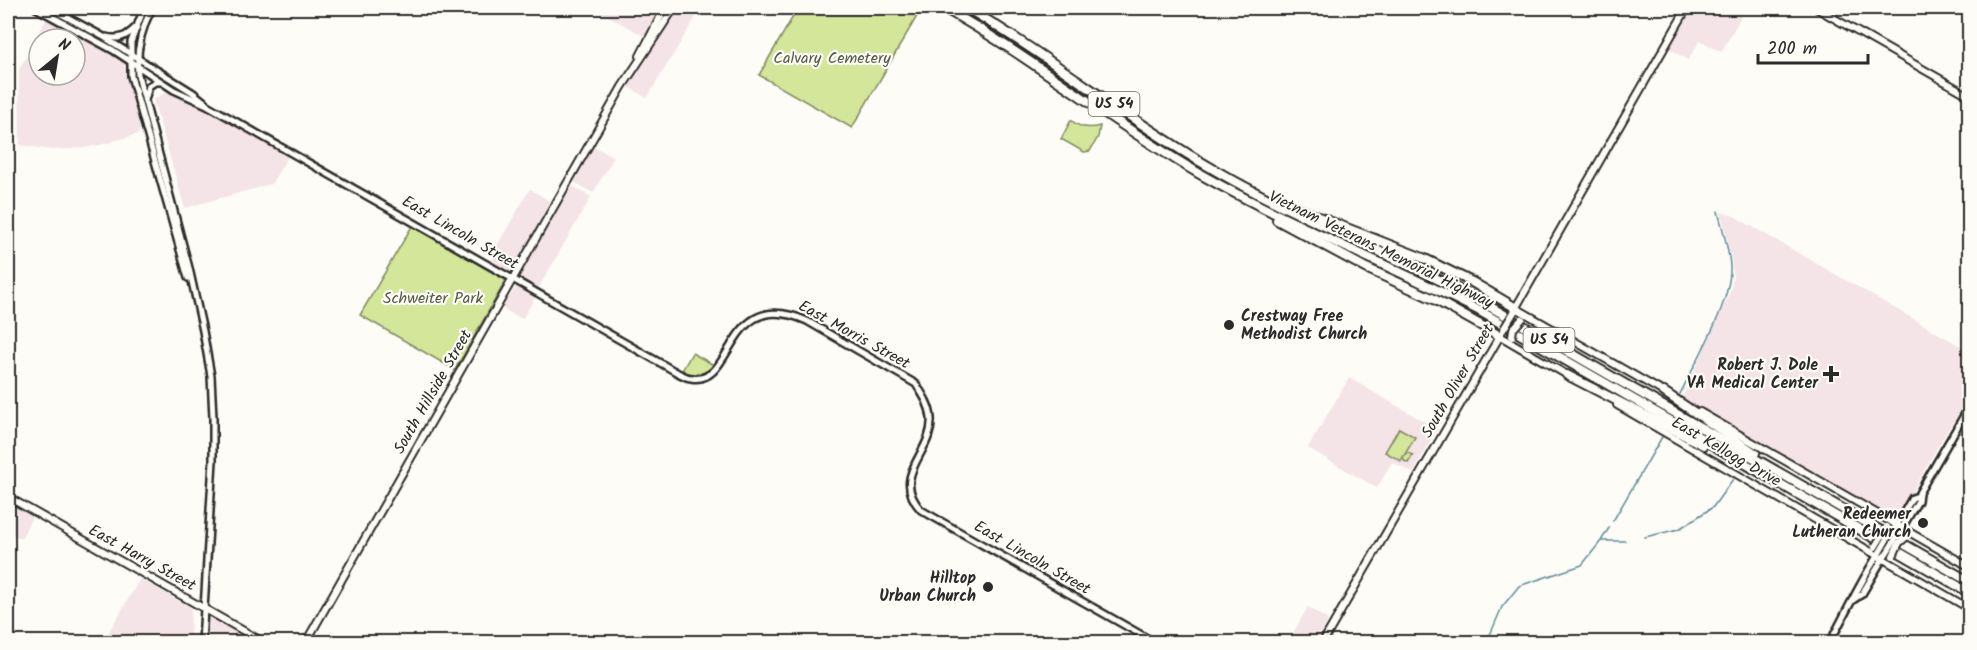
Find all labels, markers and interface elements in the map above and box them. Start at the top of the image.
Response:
north arrow [27,27,87,87]
scale bar [1758,27,1868,65]
text: N [53,32,74,59]
text: 200 m [1767,35,1817,64]
park label: Calvary Cemetery [773,46,891,71]
road number: US 54 [1088,92,1140,116]
street label: Vietnam Veterans Memorial Highway [1264,184,1498,316]
street label: East Lincoln Street [397,189,524,277]
park label: Schweiter Park [383,286,484,311]
street label: East Morris Street [794,294,915,376]
place label: Crestway Free Methodist Church [1241,304,1367,347]
marker: Crestway Free Methodist Church [1222,318,1236,332]
street label: South Oliver Street [1415,318,1501,443]
street label: South Hillside Street [387,325,479,459]
road number: US 54 [1524,328,1574,352]
place label: Robert J. Dole VA Medical Center [1687,353,1819,396]
marker: Robert J. Dole VA Medical Center [1822,365,1840,383]
street label: East Kellogg Drive [1666,410,1786,494]
place label: Redeemer Lutheran Church [1792,502,1912,545]
street label: East Lincoln Street [969,514,1096,602]
marker: Redeemer Lutheran Church [1916,516,1930,530]
street label: East Harry Street [84,518,201,598]
place label: Hilltop Urban Church [879,566,976,609]
marker: Hilltop Urban Church [981,580,995,594]

